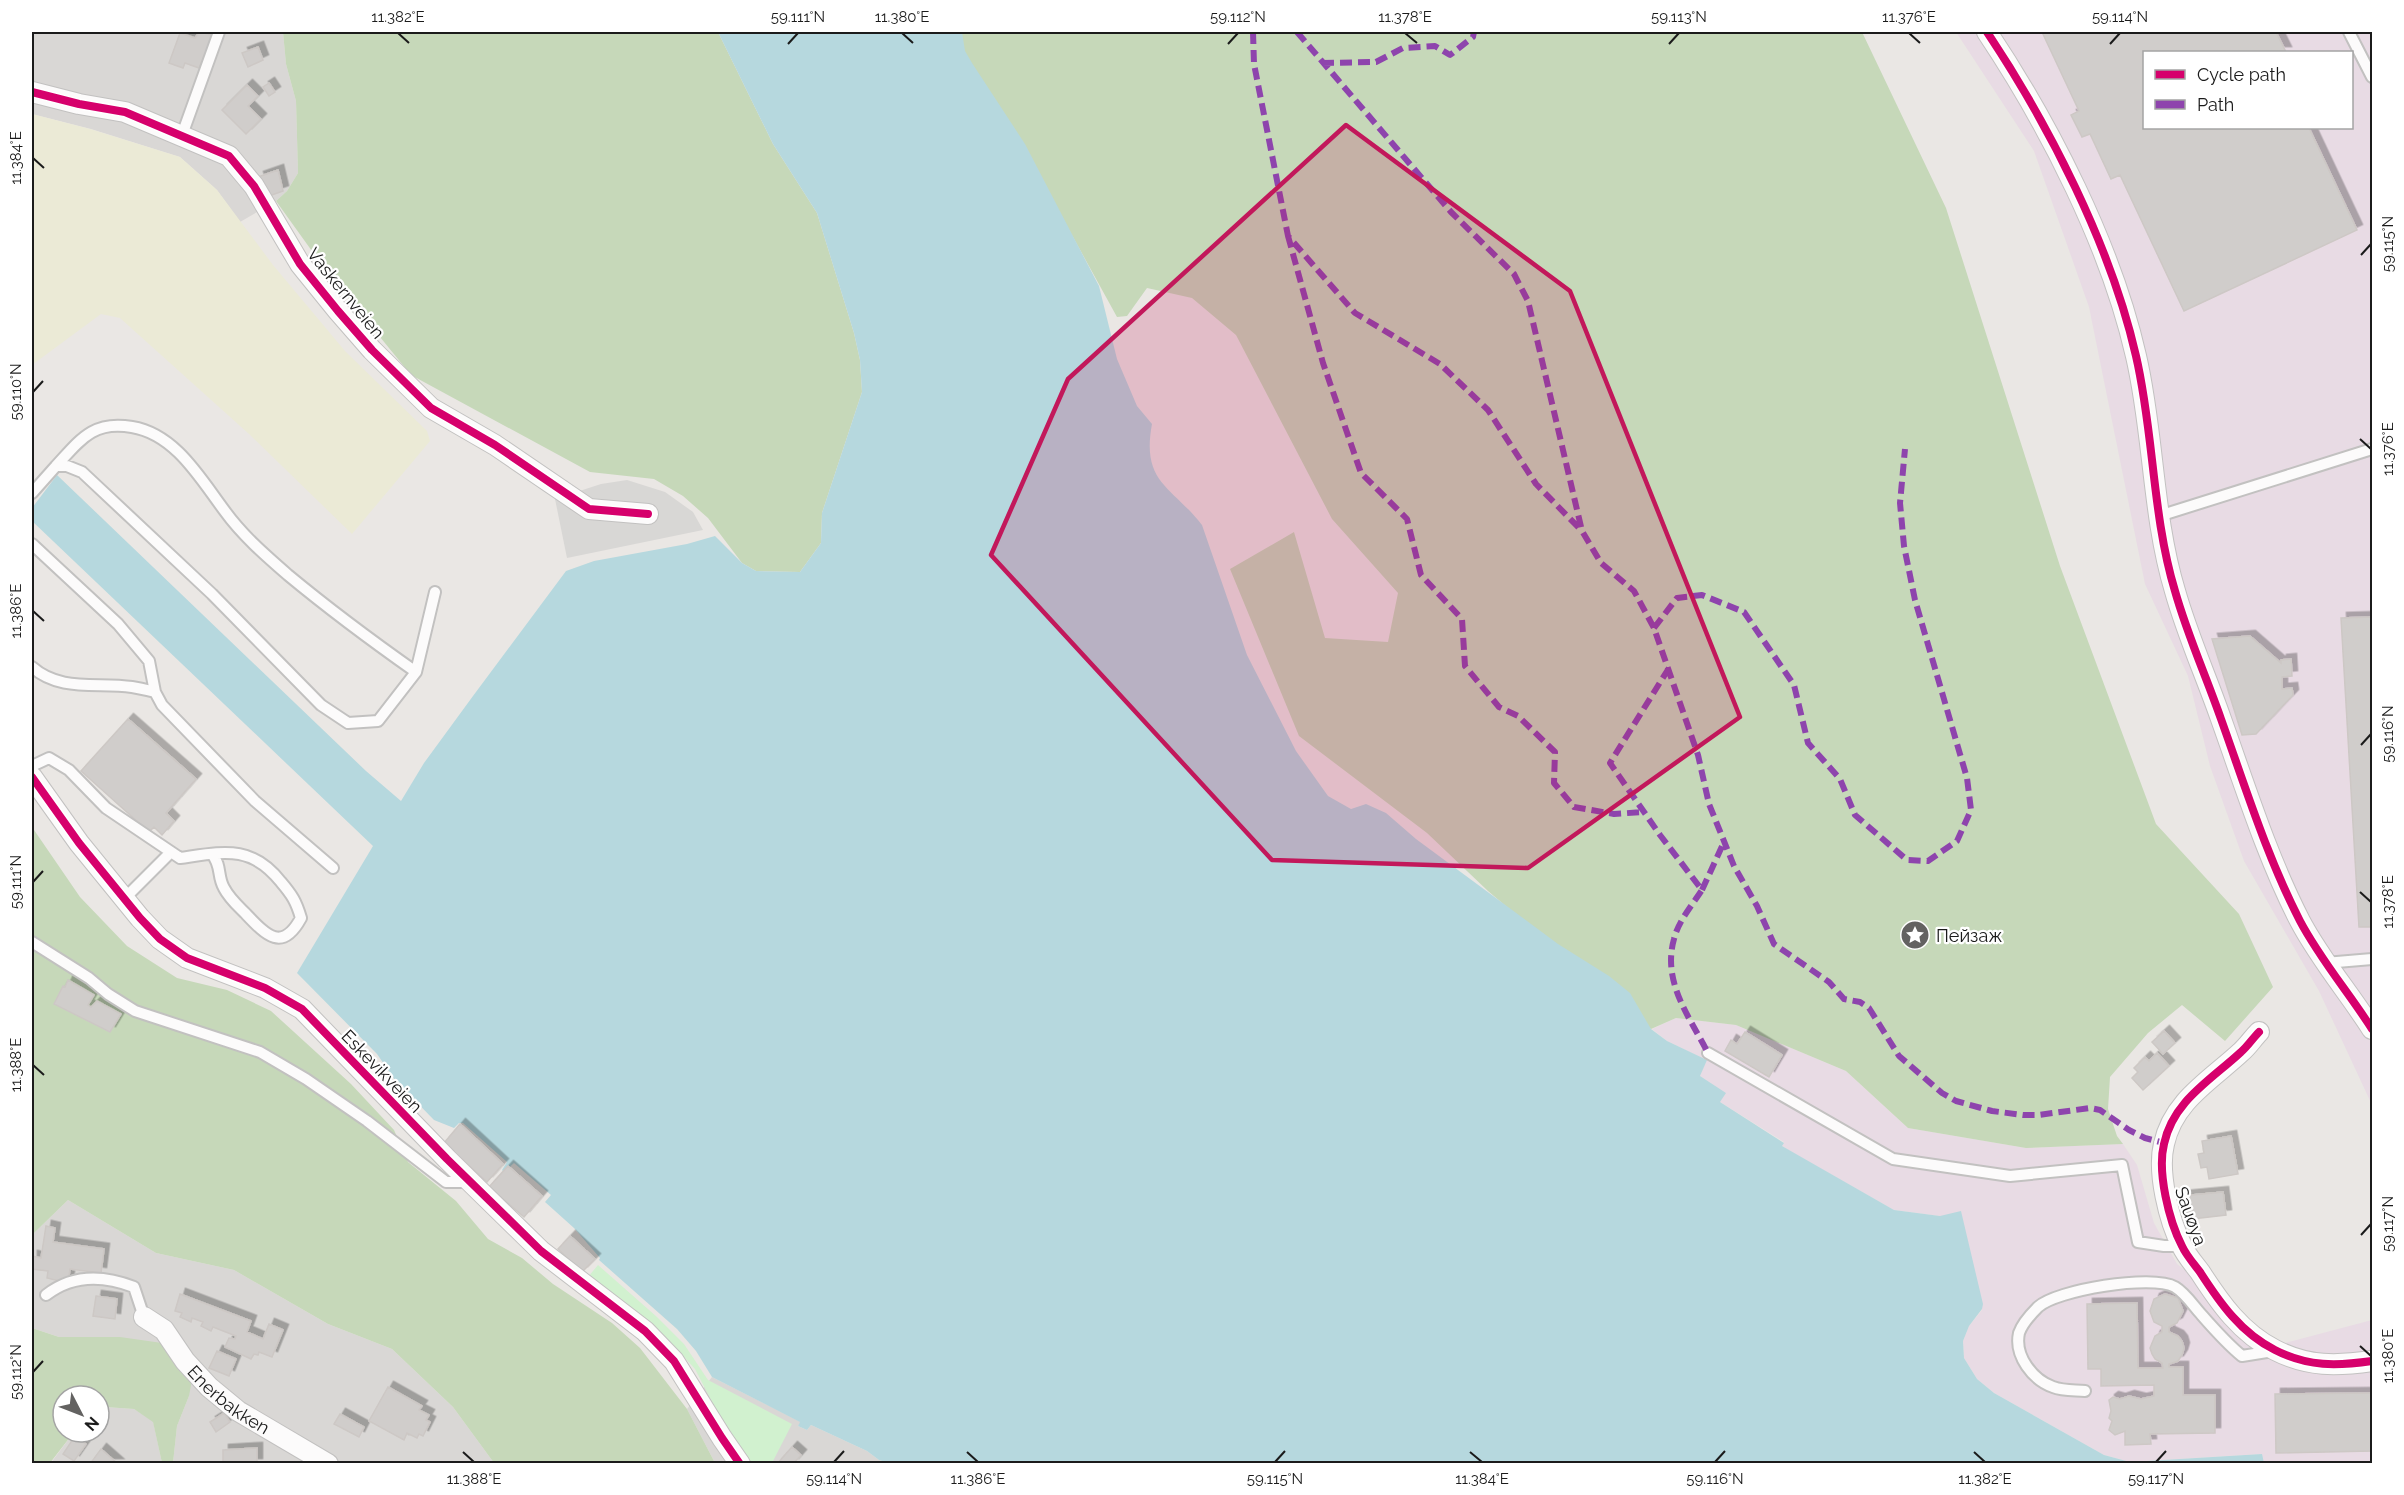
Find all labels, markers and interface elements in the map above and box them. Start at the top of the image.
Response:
text: 11.382°E [371,8,425,26]
text: 59.111°N [771,8,825,26]
text: 11.380°E [875,8,929,26]
text: 59.112°N [1210,8,1266,26]
text: 11.378°E [1378,8,1432,26]
text: 59.113°N [1651,8,1707,26]
text: 11.376°E [1882,8,1936,26]
text: 59.114°N [2092,8,2148,26]
legend [2143,51,2353,129]
text: Cycle path [2197,64,2286,85]
text: Path [2197,94,2234,115]
text: 11.384°E [7,131,25,185]
text: 59.115°N [2379,216,2397,272]
street label: Vaskernveien [303,243,389,343]
text: 59.110°N [7,363,25,421]
text: 11.376°E [2379,422,2397,476]
text: 11.386°E [7,584,25,638]
text: 59.116°N [2379,705,2397,763]
text: 59.111°N [7,855,25,909]
text: 11.378°E [2379,875,2397,929]
place icon: Пейзаж [1899,919,1931,951]
place label: Пейзаж [1936,925,2002,946]
street label: Eskevikveien [337,1025,427,1117]
text: 11.388°E [7,1038,25,1092]
street label: Sauøya [2171,1184,2211,1248]
text: 59.117°N [2379,1196,2397,1252]
text: 11.380°E [2379,1329,2397,1383]
text: 59.112°N [7,1344,25,1400]
street label: Enerbakken [184,1361,274,1438]
north arrow [51,1384,111,1444]
text: N [81,1413,103,1435]
text: 11.388°E [447,1470,501,1488]
text: 59.114°N [806,1470,862,1488]
text: 11.386°E [951,1470,1005,1488]
text: 59.115°N [1247,1470,1303,1488]
text: 11.384°E [1455,1470,1509,1488]
text: 59.116°N [1686,1470,1744,1488]
text: 11.382°E [1958,1470,2012,1488]
text: 59.117°N [2128,1470,2184,1488]

